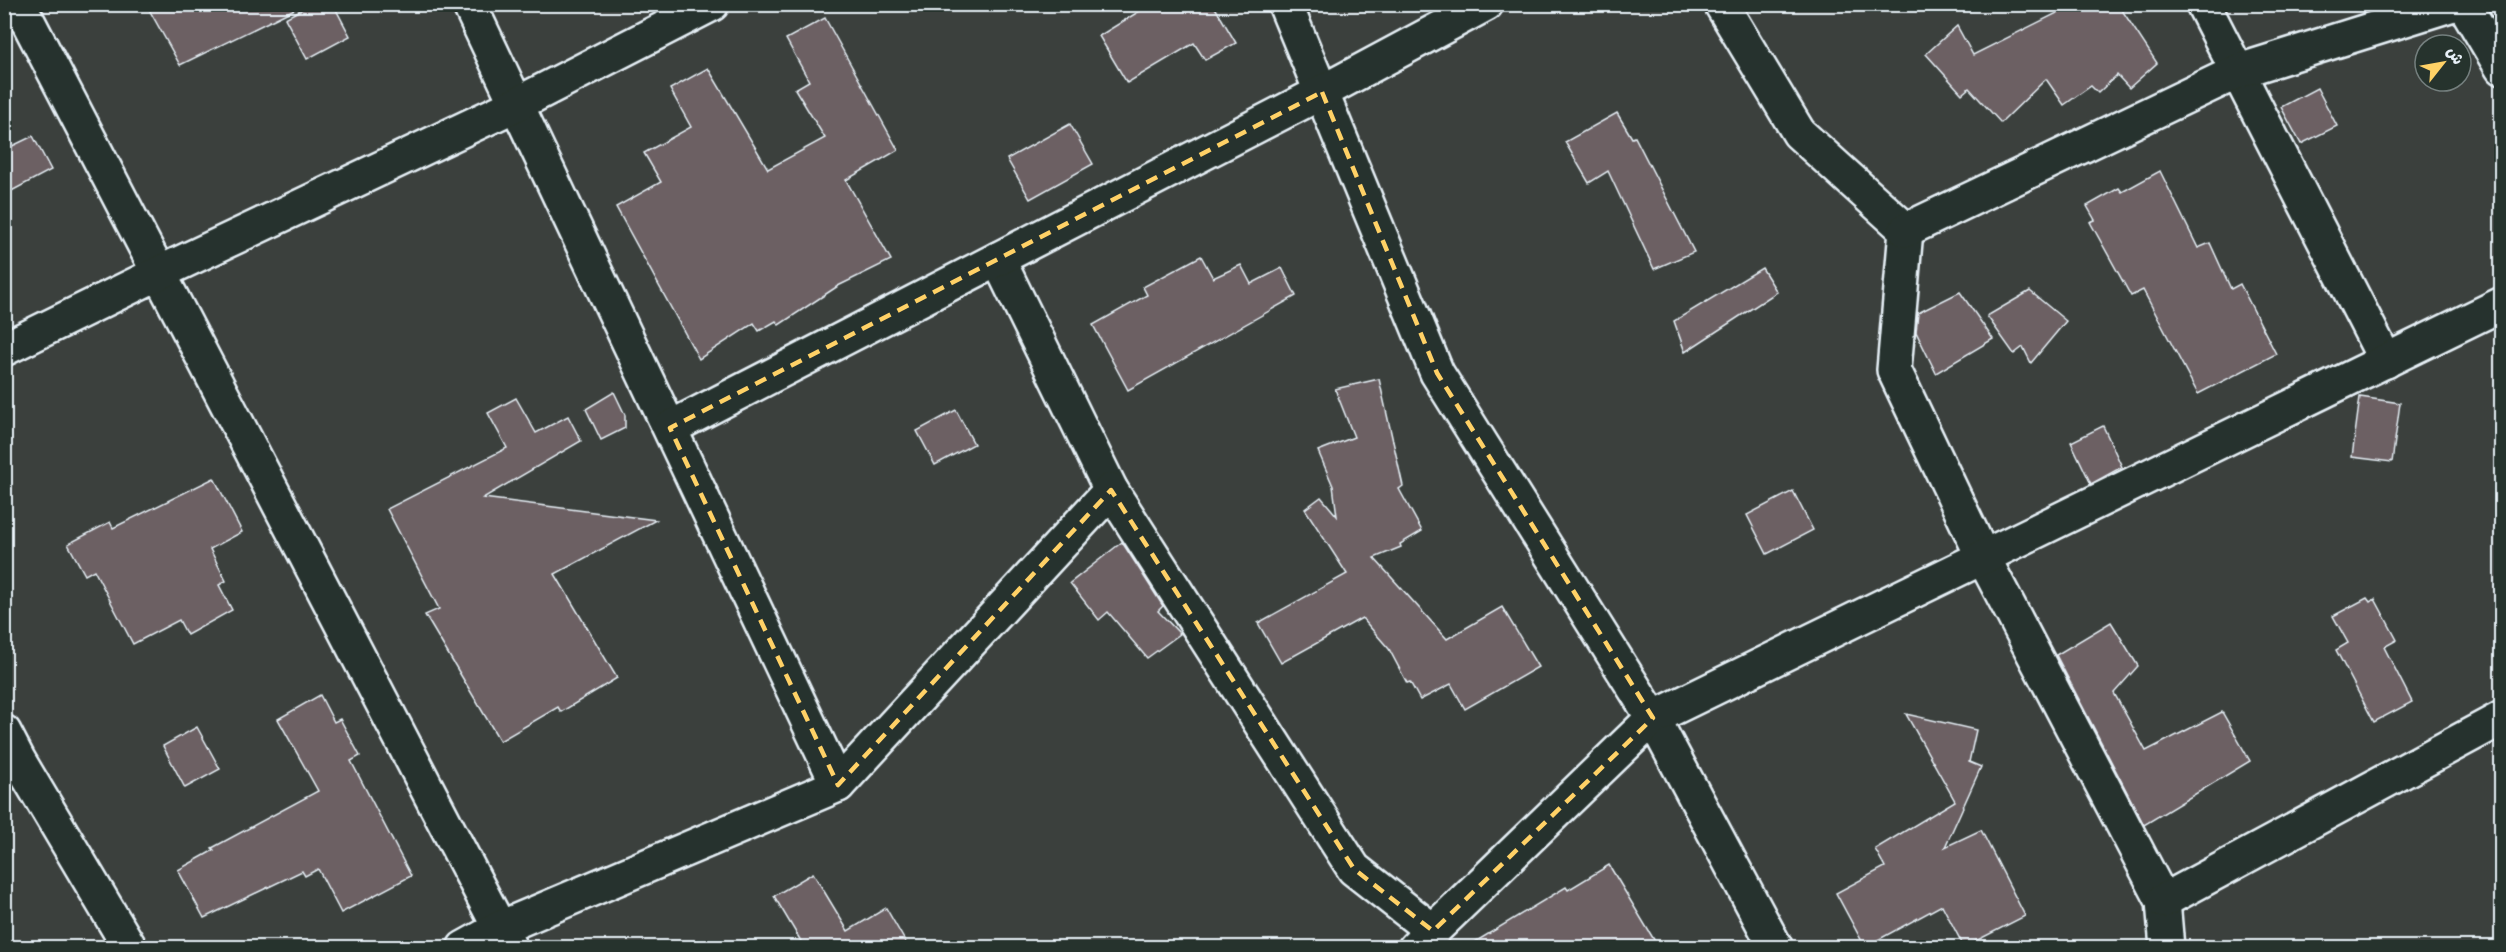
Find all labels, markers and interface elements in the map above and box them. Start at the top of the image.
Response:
north arrow [2413,33,2473,93]
text: ش [2442,43,2468,68]

